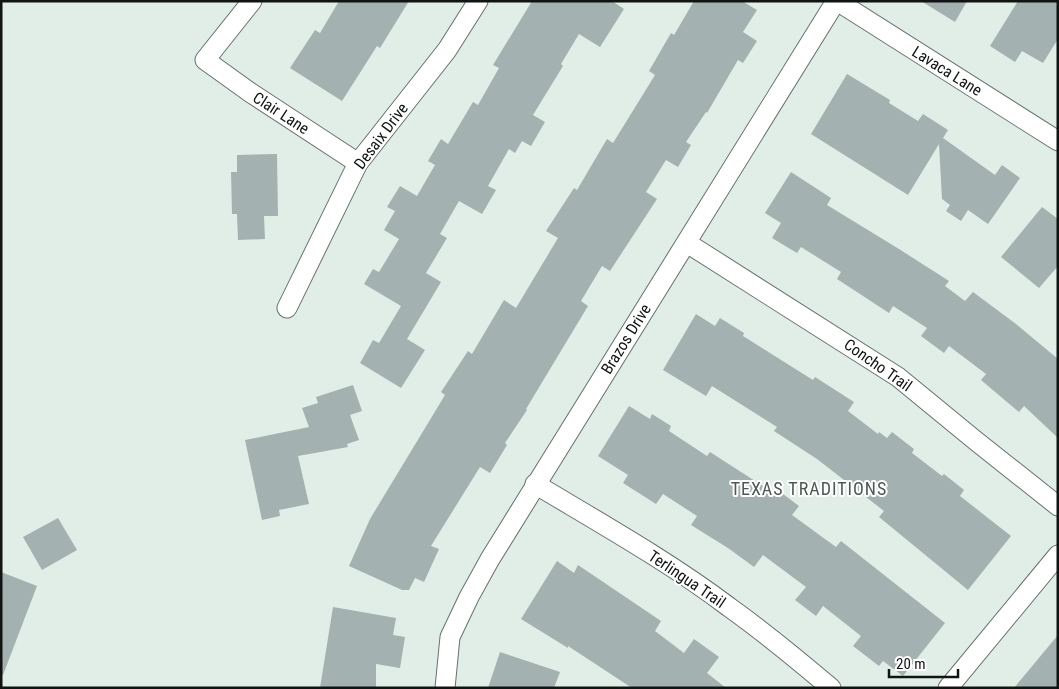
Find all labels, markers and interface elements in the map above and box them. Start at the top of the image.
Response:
street label: Lavaca Lane [909,42,985,100]
street label: Clair Lane [249,88,313,138]
street label: Desaix Drive [350,99,412,173]
street label: Brazos Drive [597,301,655,377]
street label: Concho Trail [840,335,916,395]
district label: TEXAS TRADITIONS [731,478,887,499]
street label: Terlingua Trail [645,546,729,612]
scale bar [889,646,958,678]
text: 20 m [896,655,926,673]

